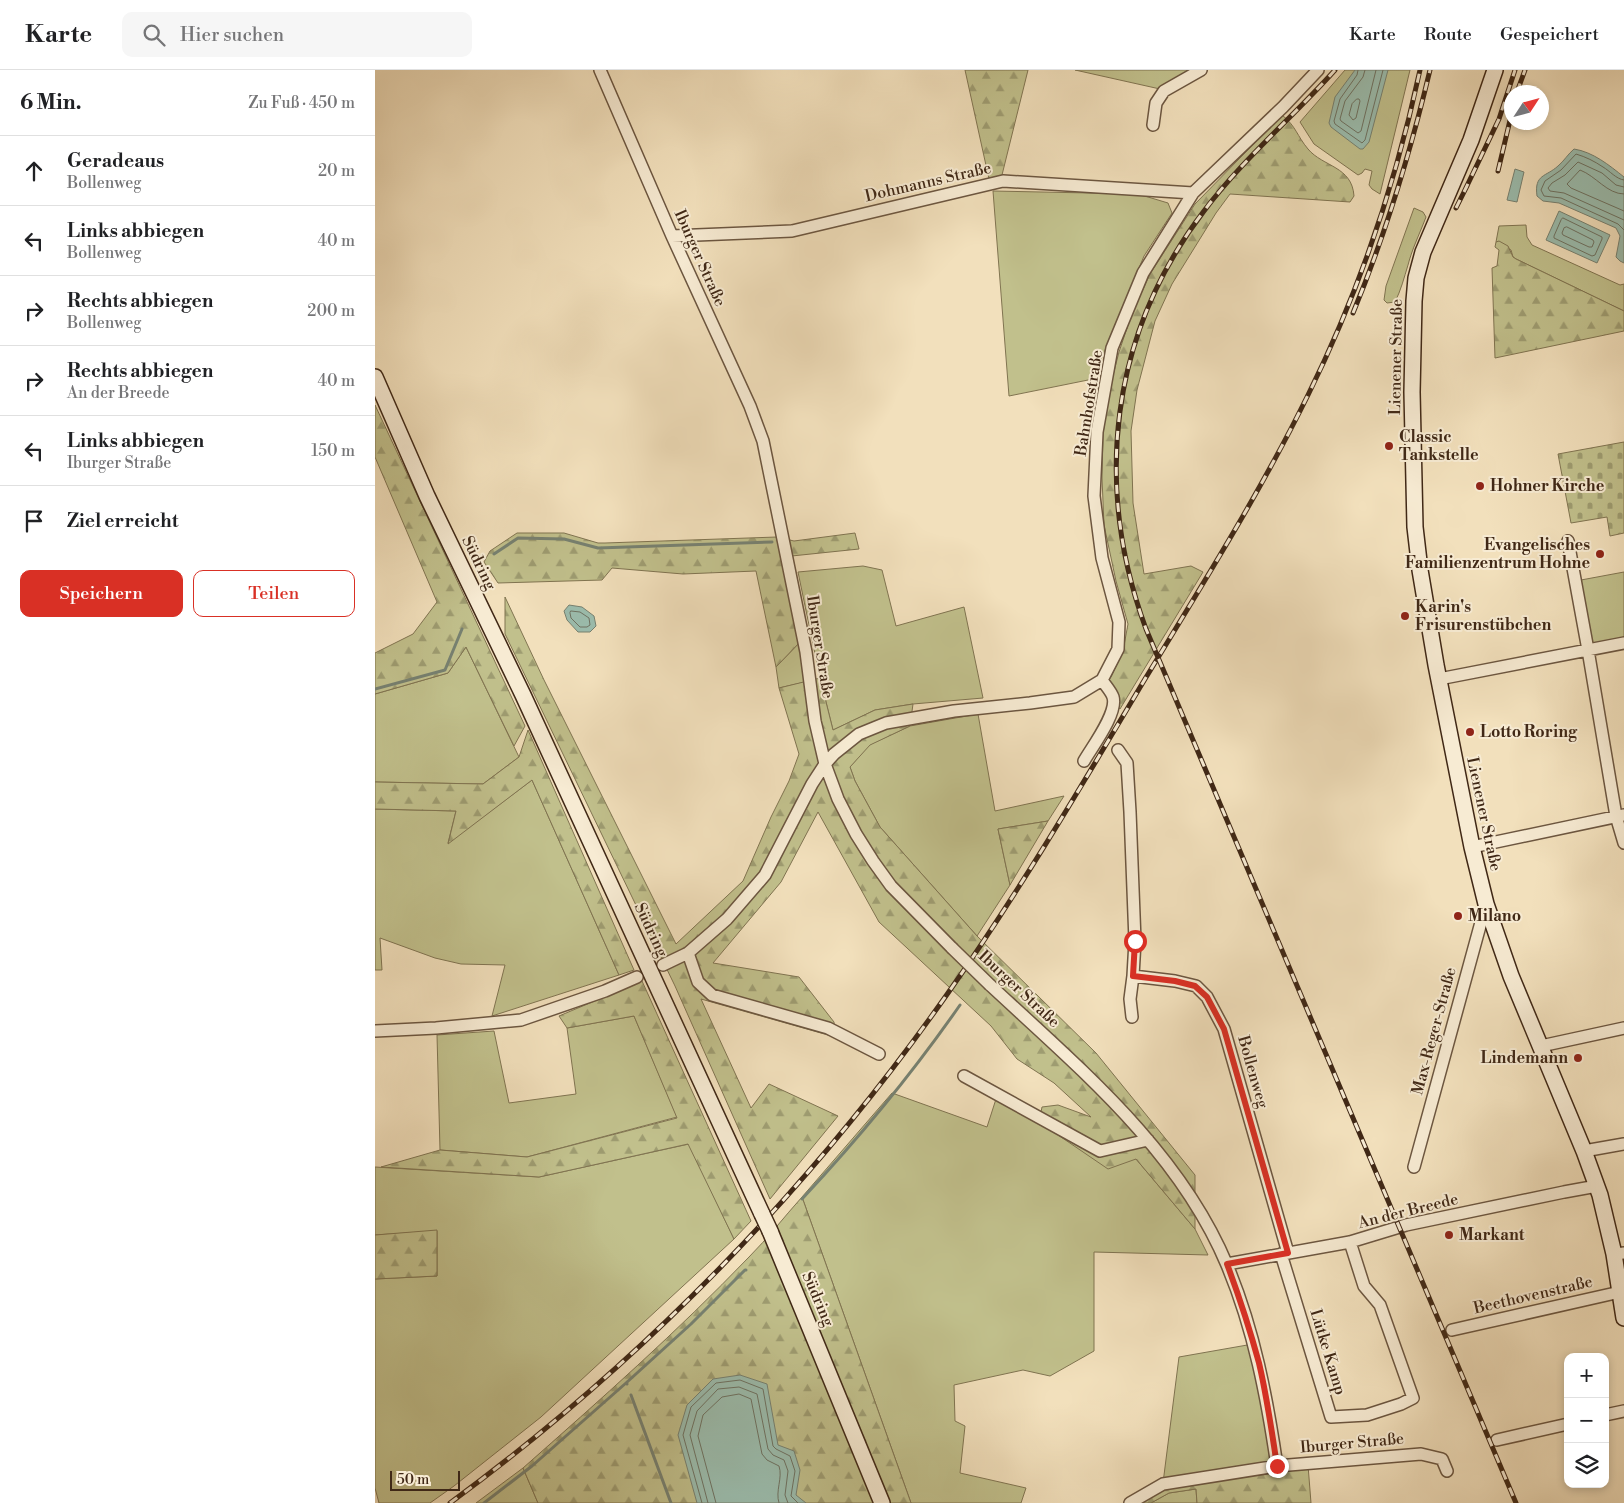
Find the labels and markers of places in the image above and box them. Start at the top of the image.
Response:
place label: Classic Tankstelle [1399,427,1479,465]
marker: Classic Tankstelle [1383,440,1395,452]
place label: Hohner Kirche [1490,476,1605,496]
marker: Hohner Kirche [1474,480,1486,492]
place label: Evangelisches Familienzentrum Hohne [1405,535,1590,573]
marker: Evangelisches Familienzentrum Hohne [1594,548,1606,560]
place label: Karin's Frisurenstübchen [1415,597,1551,635]
marker: Karin's Frisurenstübchen [1399,610,1411,622]
place label: Lotto Roring [1480,722,1578,742]
marker: Lotto Roring [1464,726,1476,738]
place label: Milano [1468,906,1521,926]
marker: Milano [1452,910,1464,922]
place label: Lindemann [1481,1048,1568,1068]
marker: Lindemann [1572,1052,1584,1064]
place label: Markant [1459,1225,1525,1245]
marker: Markant [1443,1229,1455,1241]

